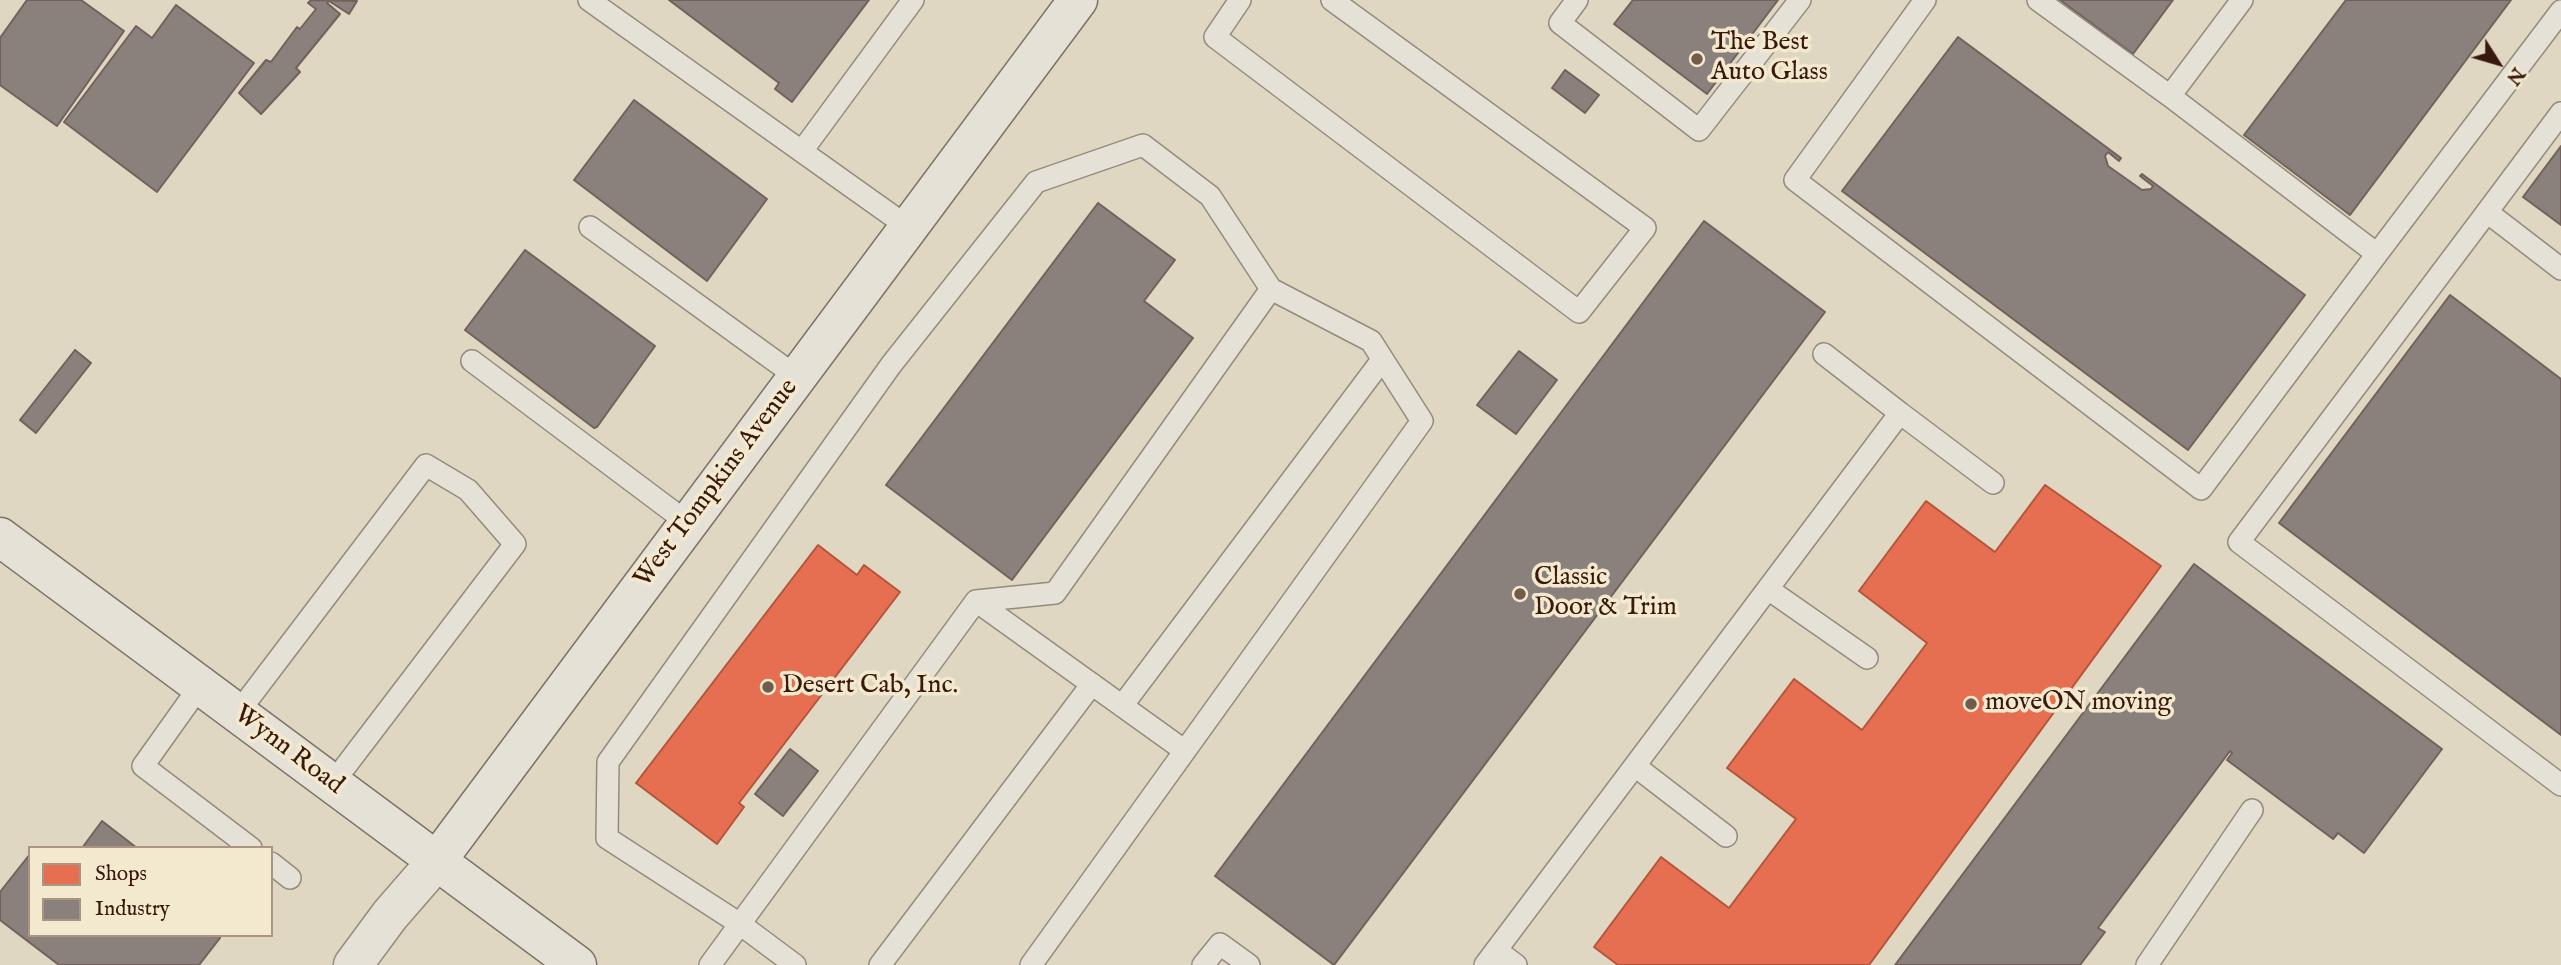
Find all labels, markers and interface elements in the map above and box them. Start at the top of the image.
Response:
place label: The Best Auto Glass [1711,28,1828,90]
north arrow [2463,28,2533,98]
marker: The Best Auto Glass [1689,51,1705,67]
text: N [2500,62,2529,89]
street label: West Tompkins Avenue [628,374,806,594]
place label: Classic Door & Trim [1534,563,1677,624]
marker: Classic Door & Trim [1512,586,1528,602]
place label: Desert Cab, Inc. [782,671,958,703]
marker: Desert Cab, Inc. [760,679,776,695]
place label: moveON moving [1985,688,2172,720]
marker: moveON moving [1963,696,1979,712]
street label: Wynn Road [227,700,349,802]
legend [28,846,273,937]
text: Shops [95,861,147,888]
text: Industry [95,896,170,923]

